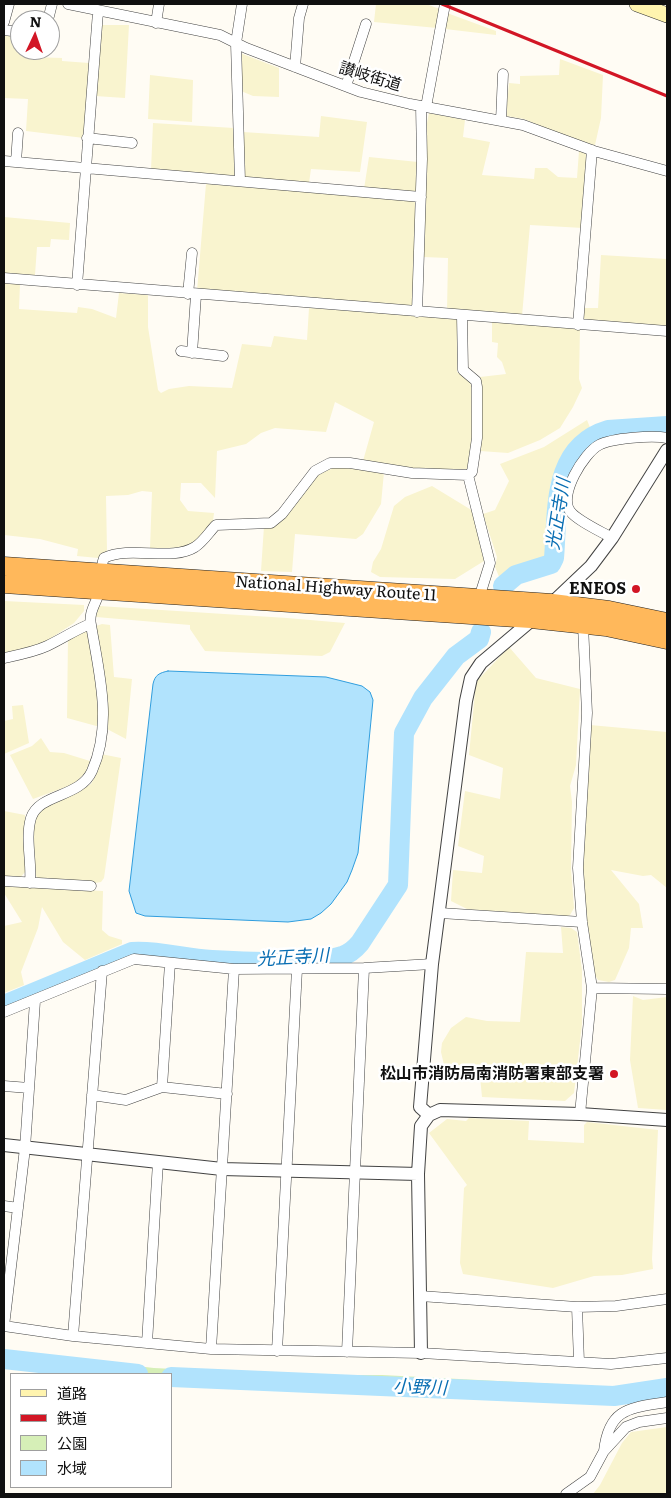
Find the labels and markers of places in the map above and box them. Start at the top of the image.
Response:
place label: ENEOS [569,579,626,599]
marker: ENEOS [630,583,642,595]
place label: 松山市消防局南消防署東部支署 [380,1064,604,1084]
marker: 松山市消防局南消防署東部支署 [608,1068,620,1080]

